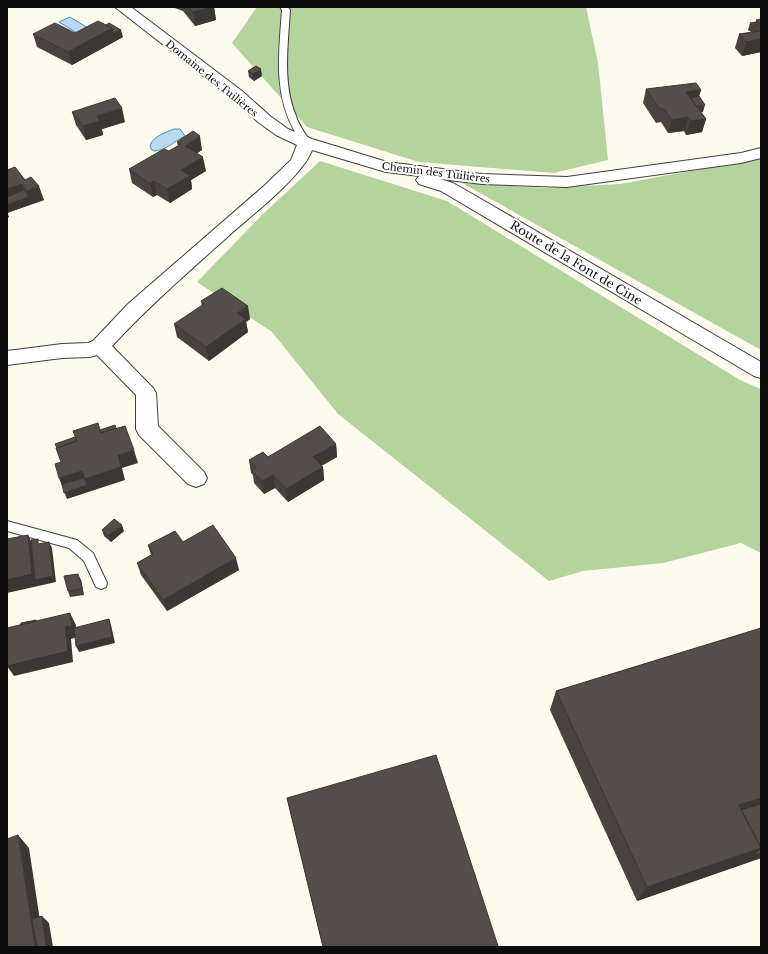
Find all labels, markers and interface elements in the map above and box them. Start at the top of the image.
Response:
street label: Domaine des Tuilières [163,37,261,120]
street label: Chemin des Tuilières [381,159,491,186]
street label: Route de la Font de Cine [508,217,645,308]

